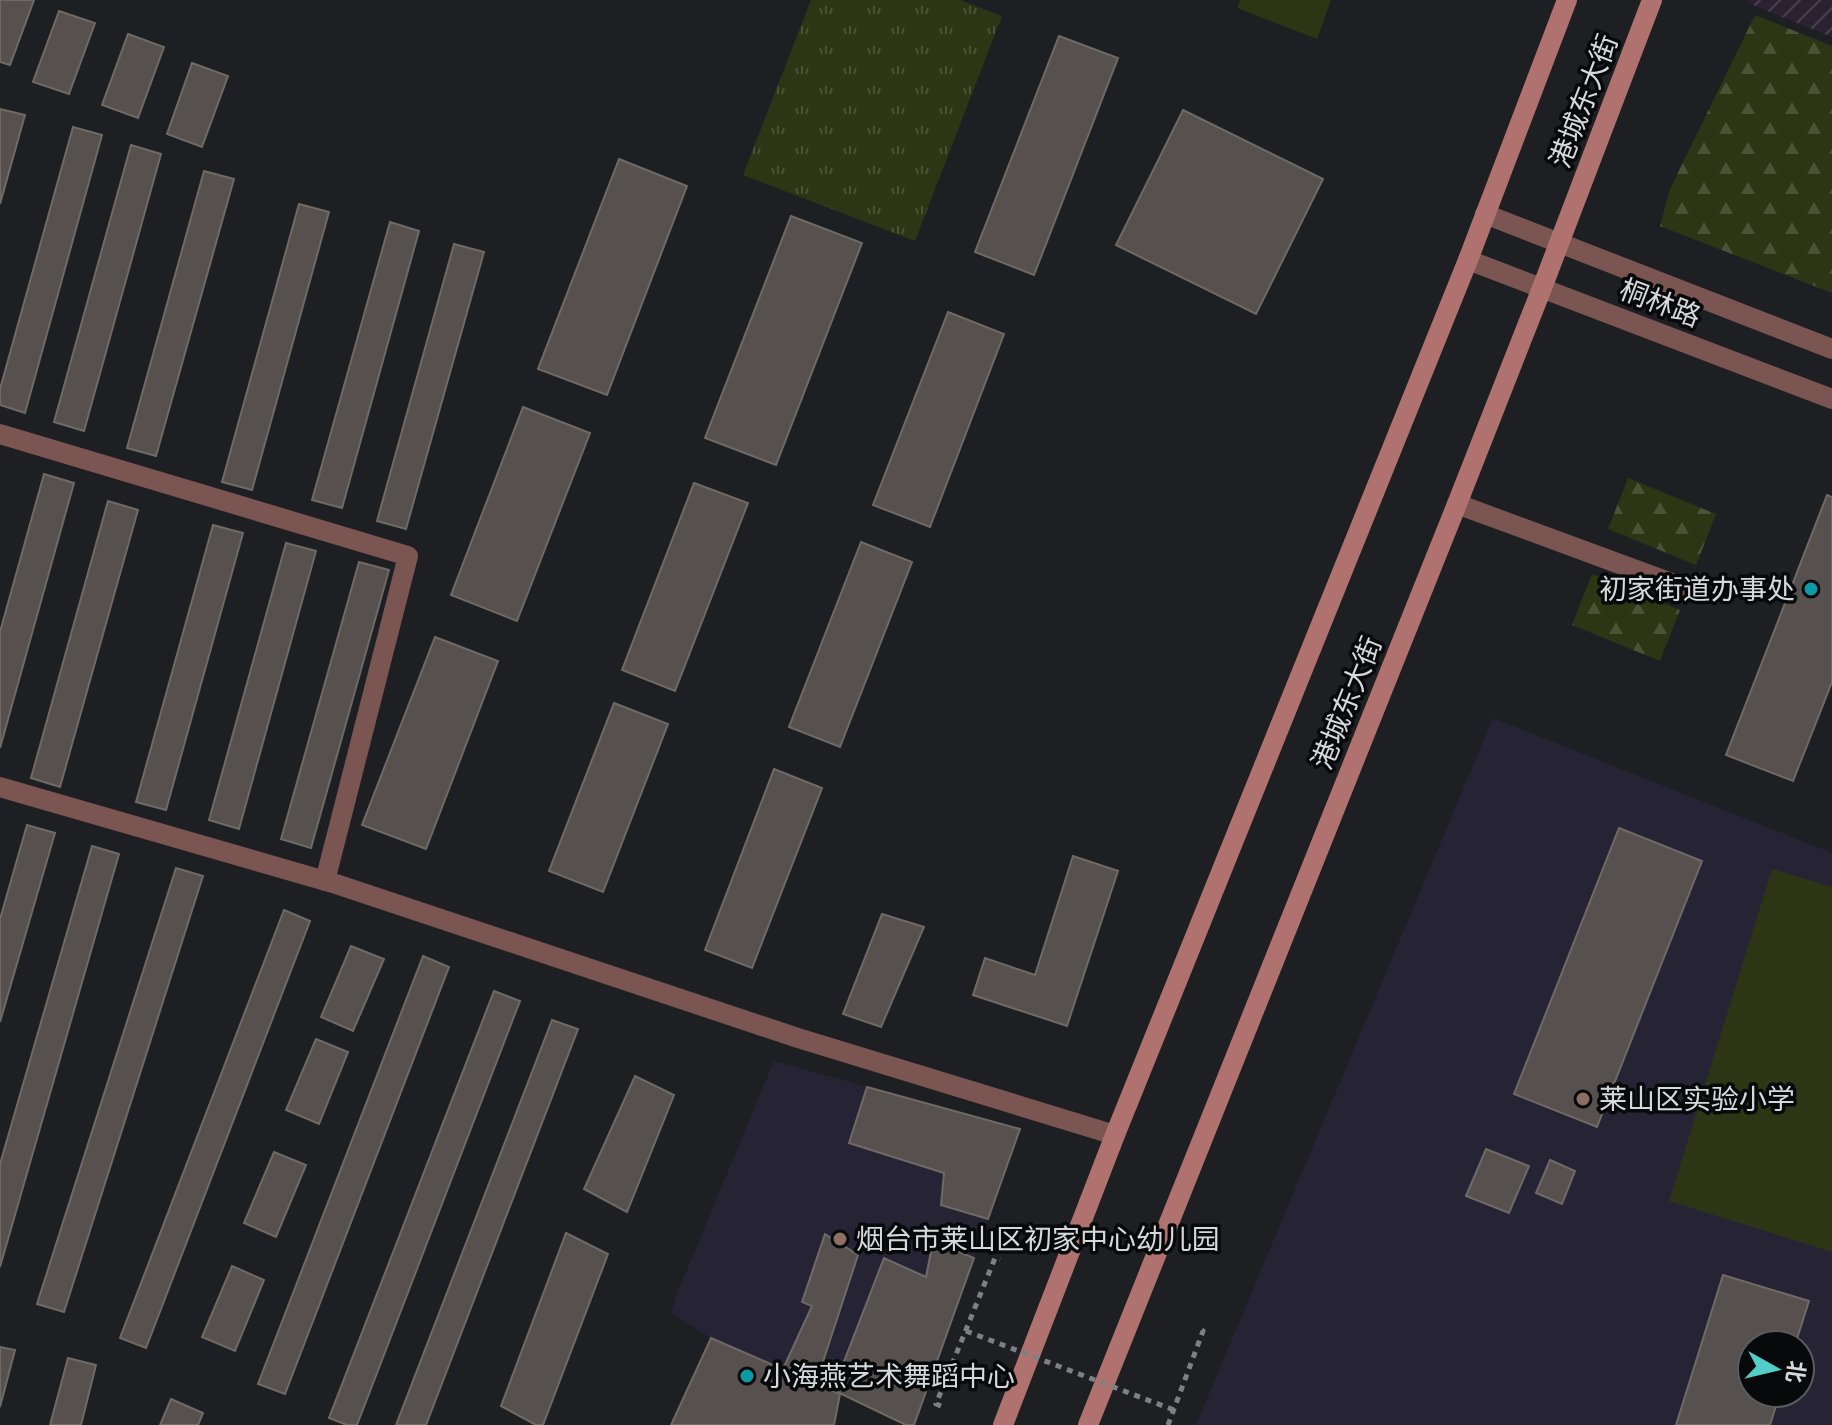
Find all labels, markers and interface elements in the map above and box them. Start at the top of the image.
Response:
street label: 港城东大街 [1544,30,1624,172]
street label: 桐林路 [1615,273,1705,333]
place label: 初家街道办事处 [1599,574,1795,605]
marker: 初家街道办事处 [1802,580,1820,598]
street label: 港城东大街 [1306,632,1388,774]
place label: 莱山区实验小学 [1599,1084,1795,1115]
marker: 莱山区实验小学 [1574,1090,1592,1108]
place label: 烟台市莱山区初家中心幼儿园 [856,1224,1220,1255]
marker: 烟台市莱山区初家中心幼儿园 [831,1230,849,1248]
north arrow [1736,1329,1816,1409]
text: 北 [1781,1359,1809,1384]
place label: 小海燕艺术舞蹈中心 [763,1361,1015,1392]
marker: 小海燕艺术舞蹈中心 [738,1367,756,1385]

